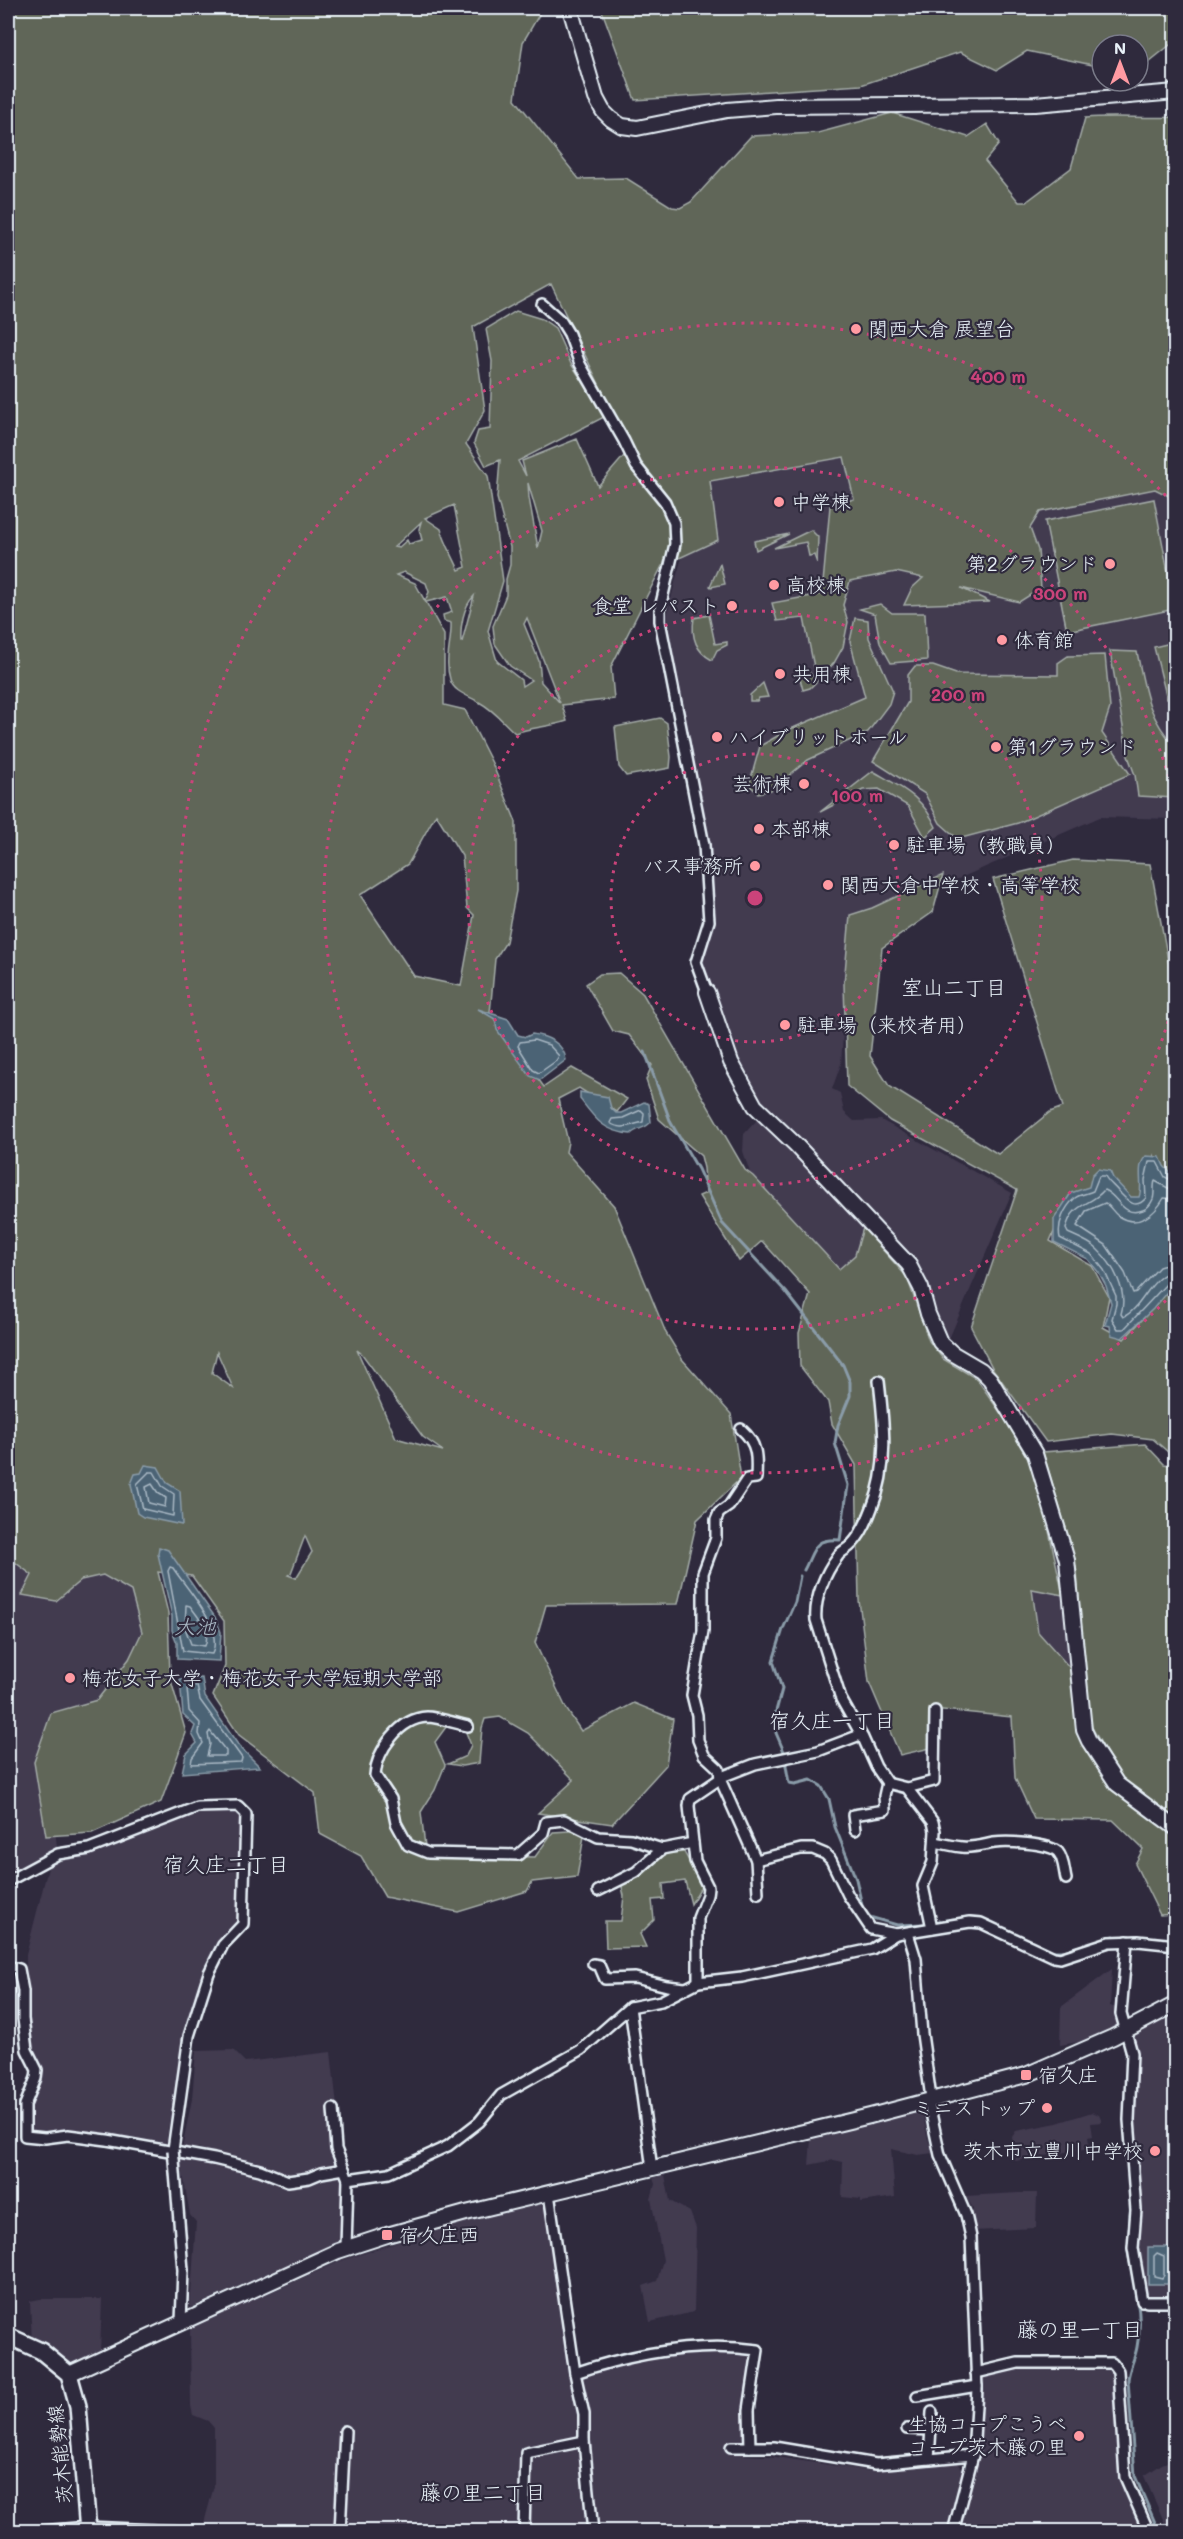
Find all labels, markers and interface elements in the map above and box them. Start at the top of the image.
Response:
north arrow [1090,33,1150,93]
text: N [1114,37,1126,58]
place label: 関西大倉 展望台 [868,315,1014,341]
marker: 関西大倉 展望台 [849,322,863,336]
text: 400 m [970,364,1026,388]
place label: 中学棟 [791,488,851,514]
marker: 中学棟 [772,495,786,509]
place label: 第2グラウンド [967,550,1098,576]
marker: 第2グラウンド [1103,557,1117,571]
place label: 高校棟 [786,571,846,597]
marker: 高校棟 [767,578,781,592]
text: 300 m [1033,581,1087,605]
place label: 食堂 レパスト [592,592,720,618]
marker: 食堂 レパスト [725,599,739,613]
place label: 体育館 [1014,626,1074,652]
marker: 体育館 [995,633,1009,647]
place label: 共用棟 [792,660,852,686]
marker: 共用棟 [773,667,787,681]
text: 200 m [931,682,985,706]
place label: ハイブリットホール [729,723,908,749]
marker: ハイブリットホール [710,730,724,744]
place label: 第1グラウンド [1008,733,1137,759]
marker: 第1グラウンド [989,740,1003,754]
place label: 芸術棟 [732,770,792,796]
marker: 芸術棟 [797,777,811,791]
text: 100 m [831,783,883,807]
place label: 本部棟 [771,815,831,841]
marker: 本部棟 [752,822,766,836]
place label: 駐車場（教職員） [906,831,1066,857]
marker: 駐車場（教職員） [887,838,901,852]
place label: バス事務所 [643,852,743,878]
marker: バス事務所 [748,859,762,873]
place label: 関西大倉中学校・高等学校 [840,871,1080,897]
marker: 関西大倉中学校・高等学校 [821,878,835,892]
centre of rings [745,888,765,908]
district label: 室山二丁目 [902,973,1007,1000]
place label: 駐車場（来校者用） [797,1011,977,1037]
marker: 駐車場（来校者用） [778,1018,792,1032]
water label: 大池 [174,1612,217,1639]
place label: 梅花女子大学・梅花女子大学短期大学部 [82,1664,442,1690]
marker: 梅花女子大学・梅花女子大学短期大学部 [63,1671,77,1685]
district label: 宿久庄一丁目 [769,1706,895,1733]
district label: 宿久庄二丁目 [163,1850,289,1877]
place label: 宿久庄 [1038,2061,1098,2087]
marker: 宿久庄 [1019,2068,1033,2082]
place label: ミニストップ [913,2094,1035,2120]
marker: ミニストップ [1040,2101,1054,2115]
place label: 茨木市立豊川中学校 [963,2137,1143,2163]
marker: 茨木市立豊川中学校 [1148,2144,1162,2158]
place label: 宿久庄西 [399,2221,479,2247]
marker: 宿久庄西 [380,2228,394,2242]
district label: 藤の里一丁目 [1017,2315,1143,2342]
street label: 茨木能勢線 [41,2403,77,2505]
place label: 生協コープこうべ コープ茨木藤の里 [908,2410,1067,2459]
marker: 生協コープこうべ コープ茨木藤の里 [1072,2429,1086,2443]
district label: 藤の里二丁目 [420,2478,546,2505]

